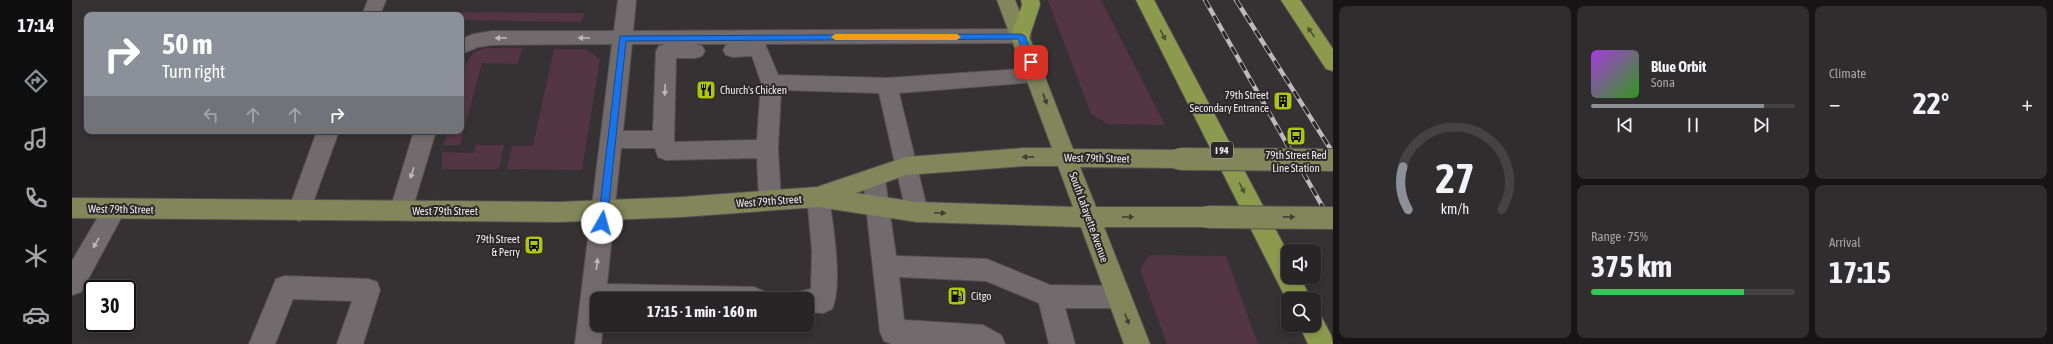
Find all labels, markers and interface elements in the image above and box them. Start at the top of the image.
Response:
text: 17:14 [17,15,55,36]
one-way arrow [1307,27,1315,37]
icon: right [96,28,148,80]
text: 50 m [162,28,212,60]
one-way arrow [1160,29,1166,40]
one-way arrow [494,35,507,41]
one-way arrow [577,35,590,41]
pin [1014,45,1048,79]
icon: arrive [1020,51,1042,73]
text: Blue Orbit [1651,58,1706,75]
text: Turn right [162,61,225,82]
text: Climate [1829,66,1866,81]
icon: directions [22,67,50,95]
text: Sona [1651,75,1675,90]
restaurant icon: Church's Chicken [695,79,717,101]
one-way arrow [662,84,668,97]
place label: Church's Chicken [720,84,787,96]
text: 22° [1913,86,1949,120]
place label: 79th Street Secondary Entrance [1190,89,1269,114]
building icon: 79th Street Secondary Entrance [1272,90,1294,112]
text: − [1829,90,1840,116]
text: + [2022,90,2033,116]
one-way arrow [1042,94,1048,106]
icon: left [200,104,222,126]
icon: ahead [242,104,264,126]
icon: ahead [284,104,306,126]
icon: right [326,104,348,126]
icon: previous [1614,114,1636,136]
icon: pause [1682,114,1704,136]
icon: next [1750,114,1772,136]
icon: music [22,125,50,153]
bus stop icon: 79th Street Red Line Station [1285,125,1307,147]
road number: I 94 [1211,142,1233,158]
place label: 79th Street Red Line Station [1265,149,1327,174]
street label: West 79th Street [1064,151,1130,165]
one-way arrow [1021,154,1034,160]
text: 27 [1435,154,1475,202]
one-way arrow [409,167,415,179]
street label: South Lafayette Avenue [1067,170,1111,264]
one-way arrow [1238,182,1245,193]
icon: phone [22,184,50,212]
street label: West 79th Street [736,193,802,209]
text: km/h [1441,201,1469,217]
street label: West 79th Street [88,202,154,216]
position arrow [581,202,623,244]
street label: West 79th Street [412,205,478,217]
one-way arrow [934,210,947,216]
one-way arrow [1122,214,1135,220]
one-way arrow [1283,214,1295,221]
text: Range · 75% [1591,229,1648,244]
place label: 79th Street & Perry [476,233,520,258]
bus stop icon: 79th Street & Perry [523,234,545,256]
text: Arrival [1829,235,1861,250]
one-way arrow [93,237,99,249]
icon: climate [22,242,50,270]
map controls [1281,244,1321,332]
button: sound [1281,244,1321,284]
text: 375 km [1591,249,1672,283]
text: 17:15 [1829,255,1891,289]
one-way arrow [594,257,601,270]
speed limit sign: 30 [84,280,136,332]
fuel station icon: Citgo [946,285,968,307]
place label: Citgo [971,290,991,302]
button: search [1281,292,1321,332]
icon: car [22,301,50,329]
text: 17:15 · 1 min · 160 m [647,303,757,320]
one-way arrow [1125,313,1131,325]

